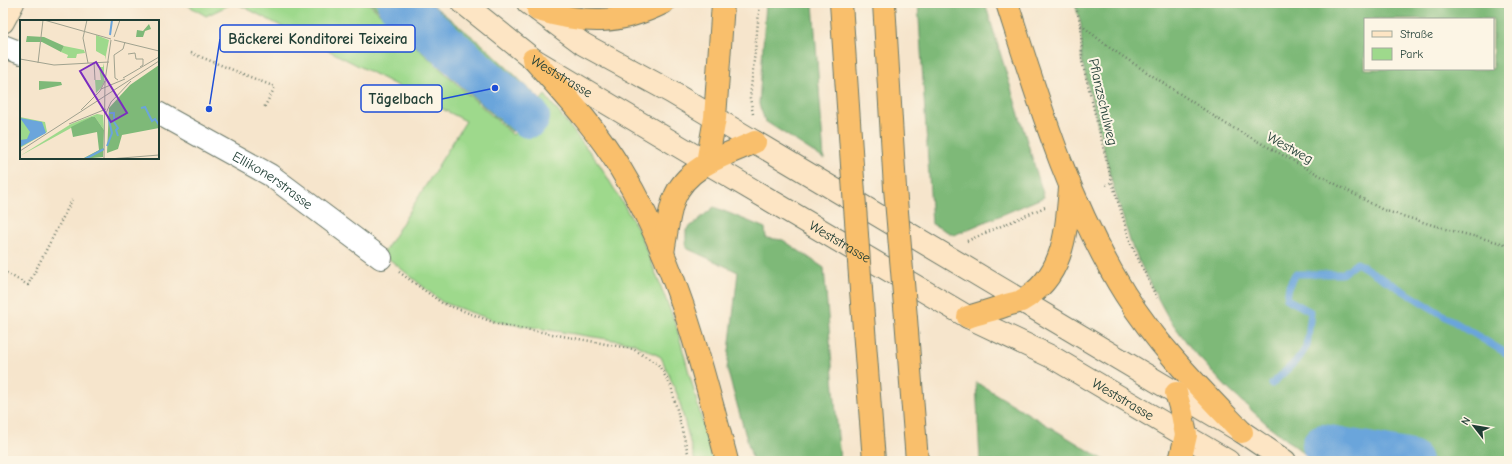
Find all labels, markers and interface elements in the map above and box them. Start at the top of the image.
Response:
legend [1364,18,1494,70]
inset map [20,20,159,159]
callout: Bäckerei Konditorei Teixeira [220,25,415,52]
text: Straße [1400,27,1433,41]
text: Bäckerei Konditorei Teixeira [228,30,408,48]
text: Park [1400,47,1423,61]
street label: Weststrasse [528,51,596,101]
street label: Pflanzschulweg [1085,57,1121,147]
callout: Tägelbach [361,85,442,112]
text: Tägelbach [369,90,433,108]
street label: Westweg [1264,128,1316,168]
street label: Ellikonerstrasse [230,147,316,213]
street label: Weststrasse [806,217,874,266]
street label: Weststrasse [1089,374,1157,424]
north arrow [1454,406,1494,446]
text: N [1458,415,1473,428]

